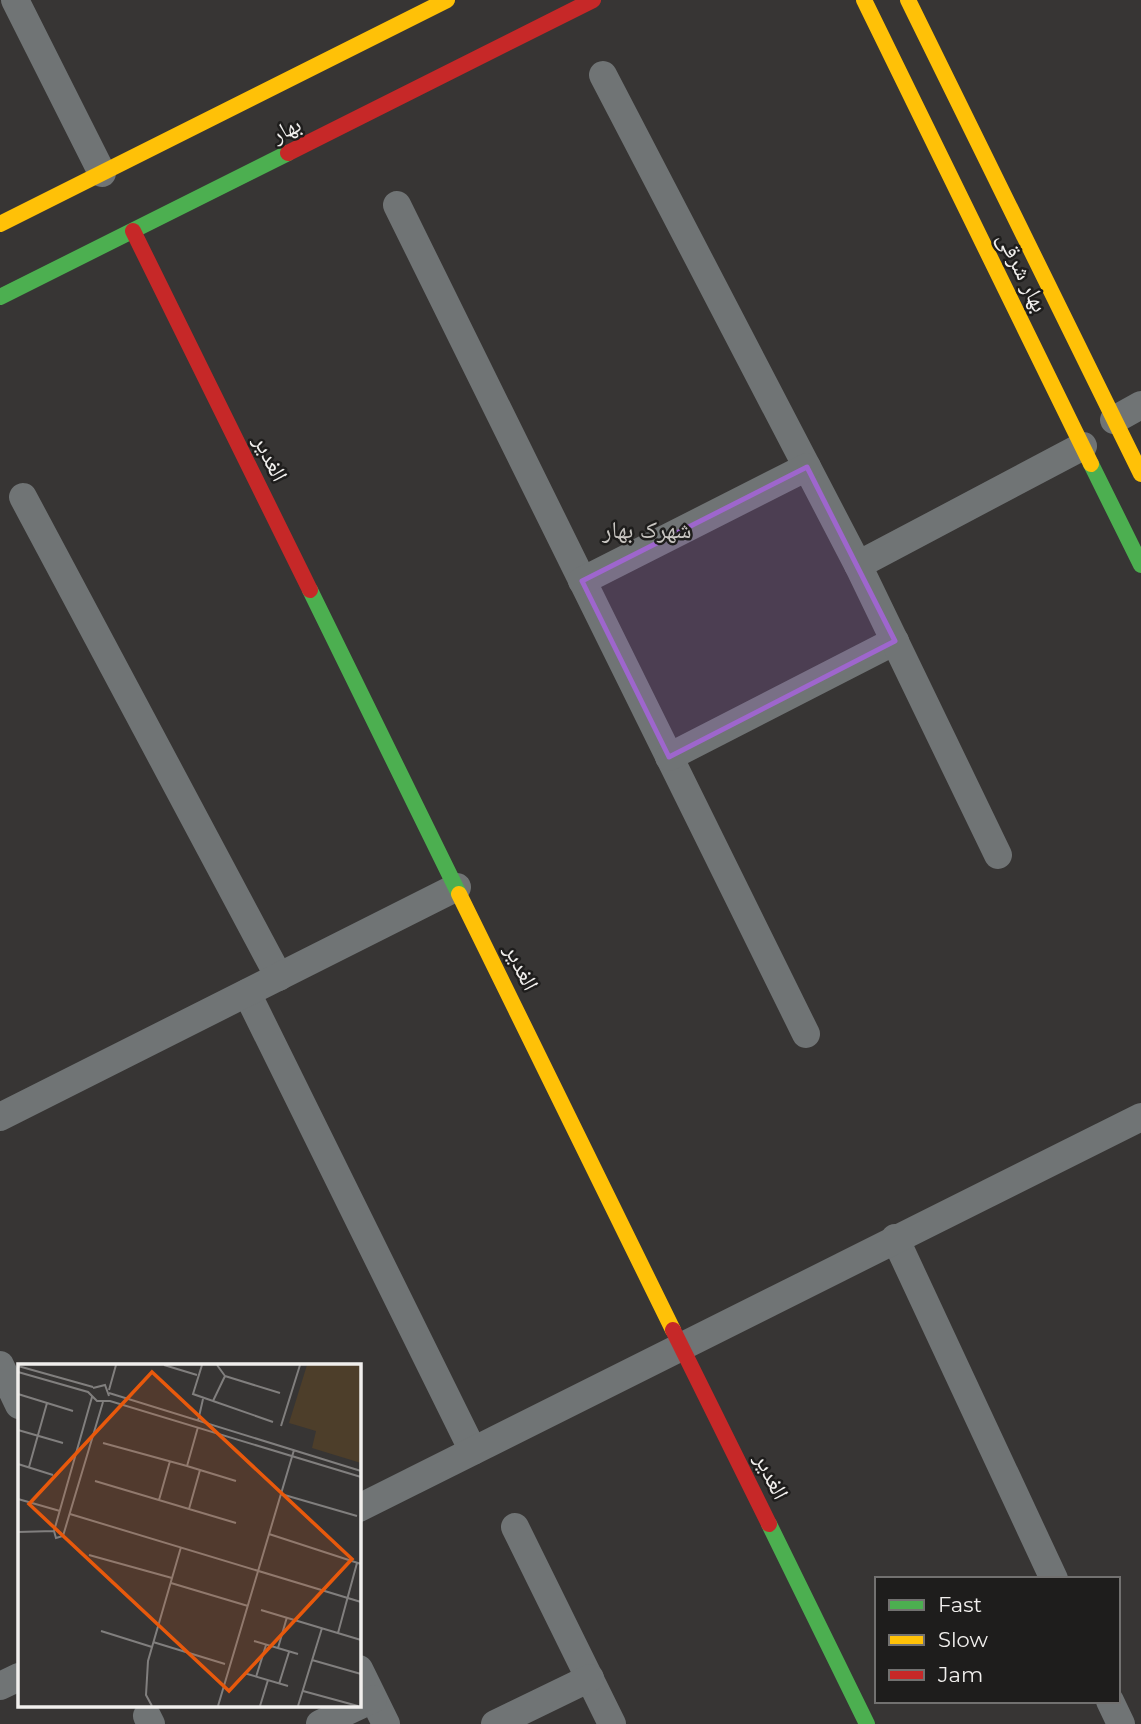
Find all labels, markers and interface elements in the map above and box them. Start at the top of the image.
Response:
street label: بهار [265,110,306,149]
street label: بهار شرقی [992,227,1054,317]
street label: الغدیر [247,429,294,486]
district label: شهرک بهار [601,515,692,544]
street label: الغدیر [498,938,545,995]
inset map [18,1364,360,1706]
street label: الغدیر [748,1447,795,1504]
legend [875,1577,1120,1703]
text: Fast [938,1592,982,1617]
text: Slow [938,1627,988,1652]
text: Jam [937,1662,983,1687]

